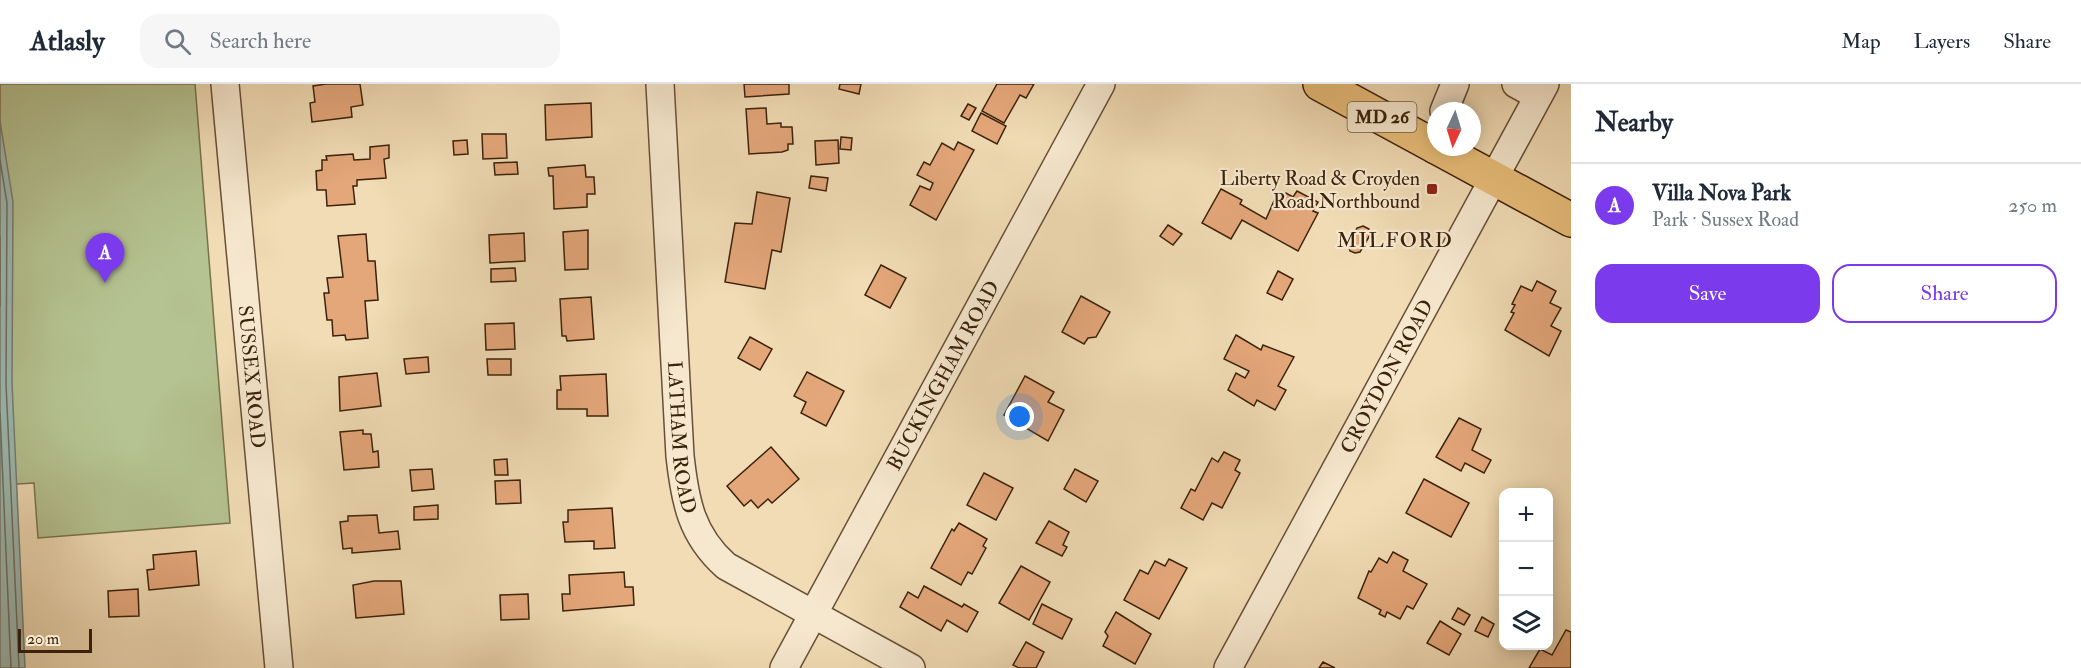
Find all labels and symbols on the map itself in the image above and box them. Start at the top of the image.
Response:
road number: MD 26 [1348,102,1416,132]
north arrow [1427,102,1481,156]
place label: Liberty Road & Croyden Road Northbound [1220,166,1420,214]
marker: Liberty Road & Croyden Road Northbound [1425,182,1439,196]
district label: MILFORD [1337,227,1453,254]
pin: A [86,234,124,283]
street label: BUCKINGHAM ROAD [881,276,1005,475]
street label: CROYDON ROAD [1334,295,1438,458]
street label: SUSSEX ROAD [233,304,271,449]
street label: LATHAM ROAD [662,360,703,517]
your location [1005,402,1034,431]
scale bar [18,626,92,654]

